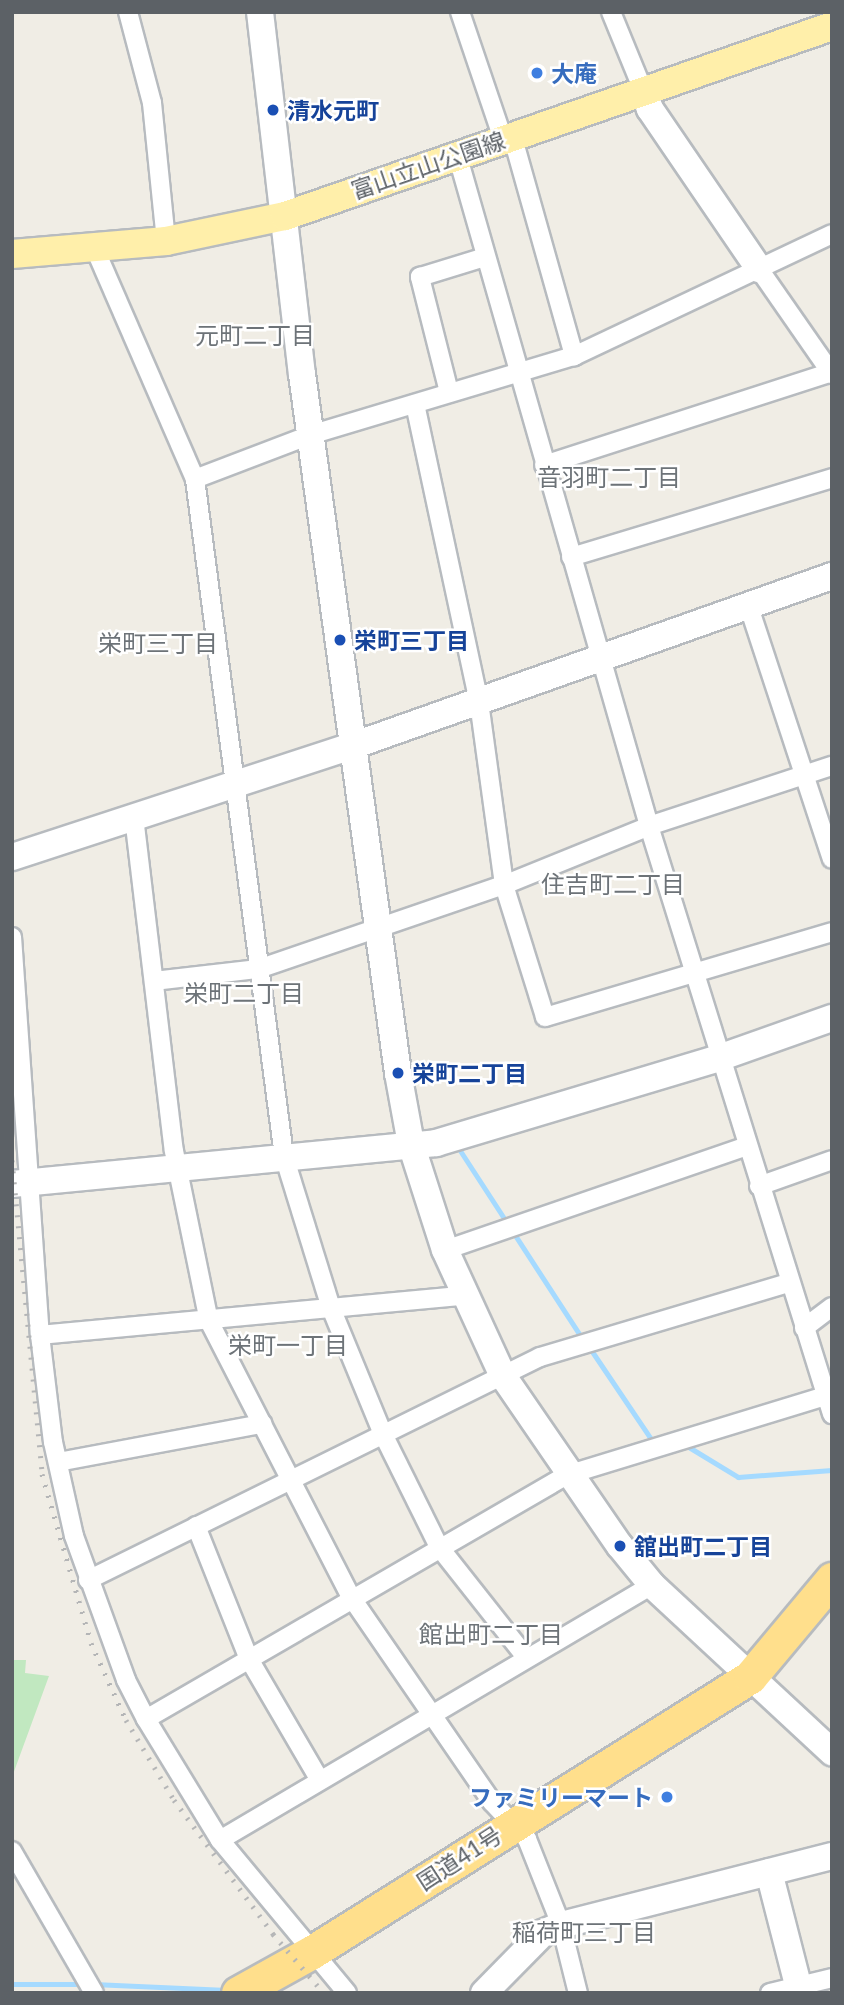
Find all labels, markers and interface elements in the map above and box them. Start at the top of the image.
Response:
place label: 大庵 [551,59,597,87]
marker: 大庵 [529,65,545,81]
place label: 清水元町 [287,96,379,124]
marker: 清水元町 [265,102,281,118]
street label: 富山立山公園線 [347,126,509,204]
district label: 元町二丁目 [195,321,315,349]
district label: 音羽町二丁目 [537,463,681,491]
place label: 栄町三丁目 [354,626,469,654]
district label: 栄町三丁目 [98,629,218,657]
marker: 栄町三丁目 [332,632,348,648]
district label: 住吉町二丁目 [541,870,685,898]
district label: 栄町二丁目 [184,979,304,1007]
place label: 栄町二丁目 [412,1059,527,1087]
marker: 栄町二丁目 [390,1065,406,1081]
district label: 栄町一丁目 [228,1331,348,1359]
place label: 舘出町二丁目 [634,1532,772,1560]
marker: 舘出町二丁目 [612,1538,628,1554]
district label: 館出町二丁目 [419,1620,563,1648]
place label: ファミリーマート [469,1783,653,1811]
marker: ファミリーマート [659,1789,675,1805]
street label: 国道41号 [411,1820,507,1896]
district label: 稲荷町三丁目 [512,1918,656,1946]

